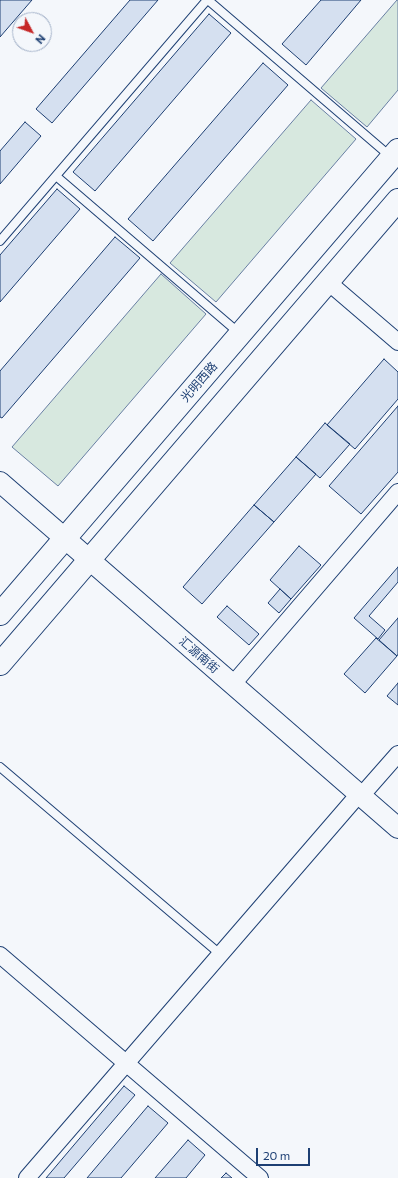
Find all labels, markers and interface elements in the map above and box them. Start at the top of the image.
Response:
north arrow [12,12,52,52]
text: N [33,32,48,47]
street label: 光明西路 [178,359,220,405]
street label: 汇源南街 [176,634,222,676]
scale bar [258,1140,312,1166]
text: 20 m [263,1148,290,1162]

